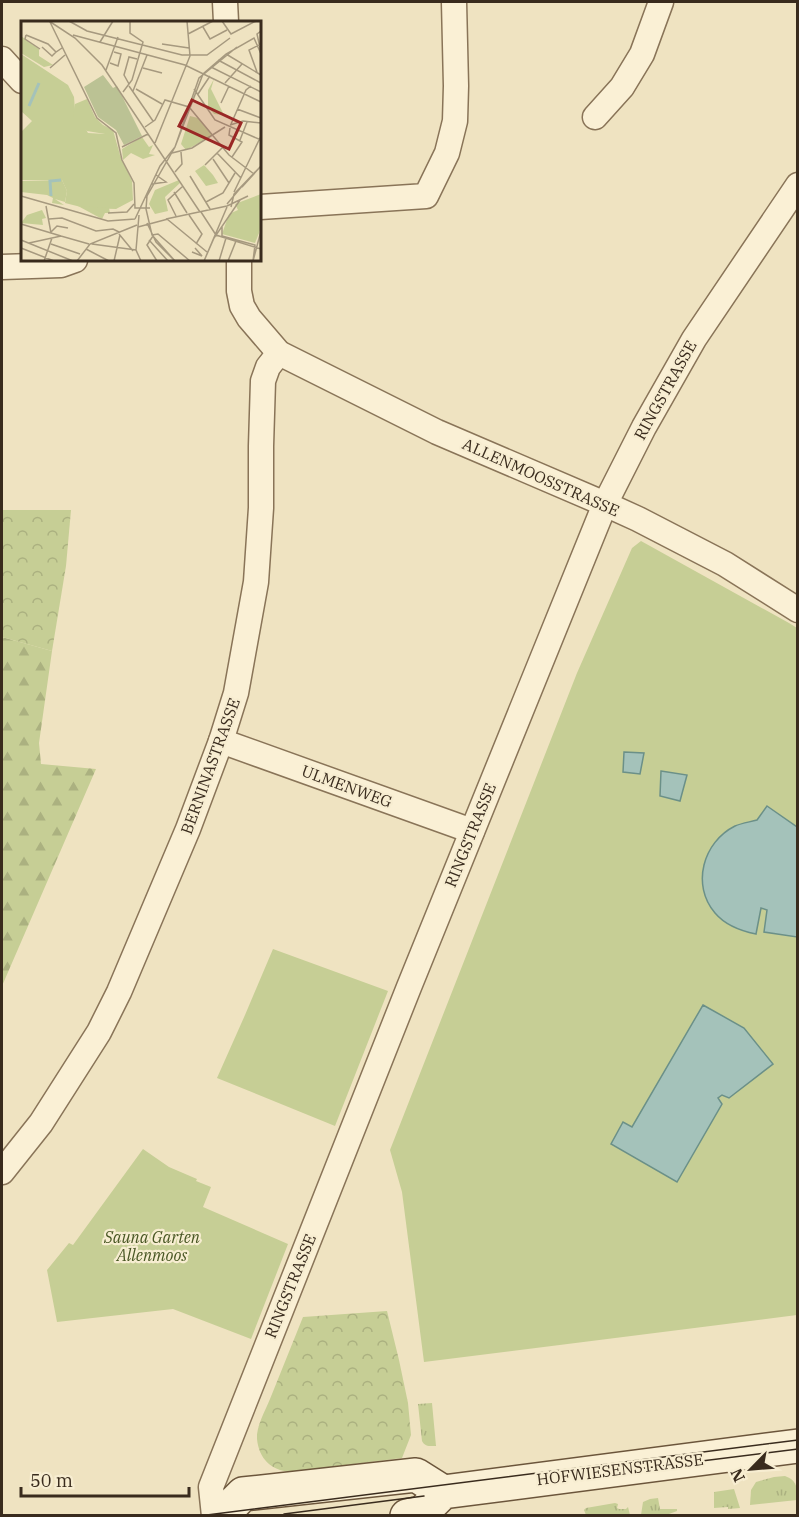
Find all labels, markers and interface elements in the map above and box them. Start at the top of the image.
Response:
inset map [21,21,261,261]
street label: RINGSTRASSE [629,337,701,443]
street label: ALLENMOOSSTRASSE [459,433,623,521]
street label: BERNINASTRASSE [176,695,244,837]
street label: ULMENWEG [299,760,395,812]
street label: RINGSTRASSE [440,780,500,890]
park label: Sauna Garten Allenmoos [103,1227,200,1265]
street label: RINGSTRASSE [260,1231,320,1341]
north arrow [721,1439,781,1499]
street label: HOFWIESENSTRASSE [535,1449,705,1489]
scale bar [21,1460,189,1498]
text: N [726,1465,749,1485]
text: 50 m [30,1469,73,1492]

